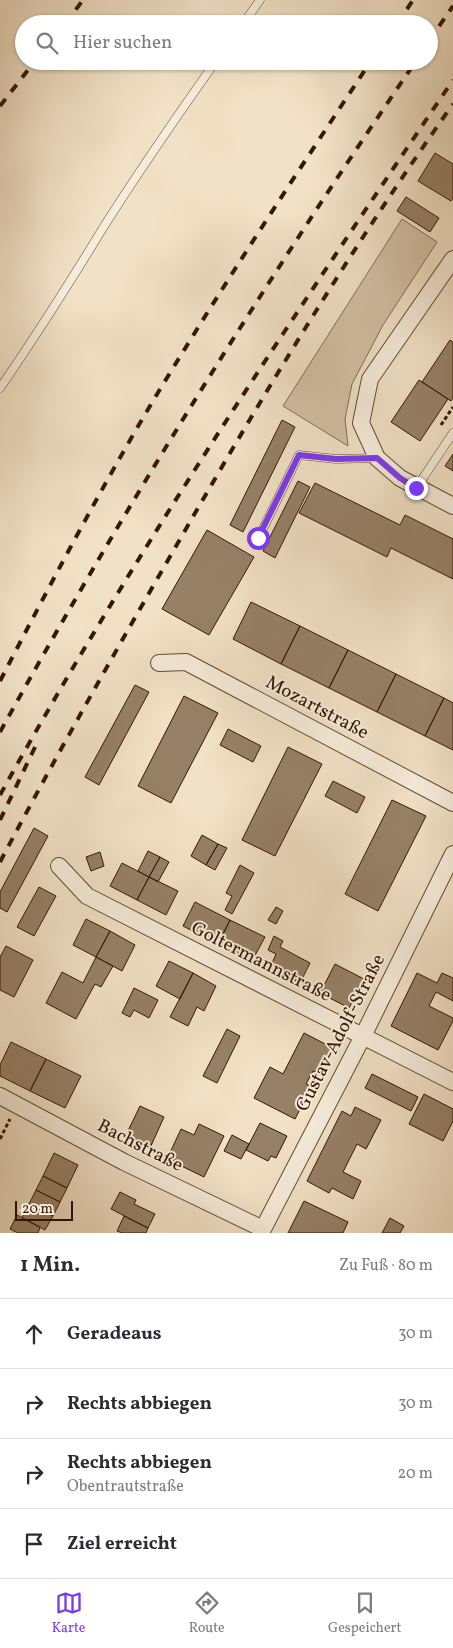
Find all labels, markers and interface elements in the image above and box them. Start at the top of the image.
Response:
search box [15,15,438,70]
icon: search [33,29,61,57]
text: Hier suchen [73,30,172,56]
route end [405,477,428,500]
route start [247,527,270,550]
street label: Mozartstraße [261,670,373,746]
street label: Goltermannstraße [186,915,336,1009]
street label: Gustav-Adolf-Straße [290,950,392,1116]
street label: Bachstraße [93,1113,187,1179]
scale bar [15,1198,72,1221]
text: 20 m [22,1200,53,1219]
text: 1 Min. [20,1251,80,1280]
text: Zu Fuß · 80 m [339,1255,433,1277]
icon: ahead [20,1320,48,1348]
text: Geradeaus [67,1321,162,1347]
text: 30 m [398,1323,433,1345]
icon: right [20,1390,48,1418]
text: Rechts abbiegen [67,1391,212,1417]
text: 30 m [398,1393,433,1415]
text: Rechts abbiegen [67,1450,212,1476]
icon: right [20,1460,48,1488]
text: 20 m [398,1463,433,1485]
text: Obentrautstraße [67,1476,184,1498]
icon: arrive [20,1530,48,1558]
text: Ziel erreicht [67,1531,177,1557]
tab: Karte [52,1589,85,1638]
tab: Route [189,1589,225,1638]
tab: Gespeichert [328,1589,401,1638]

